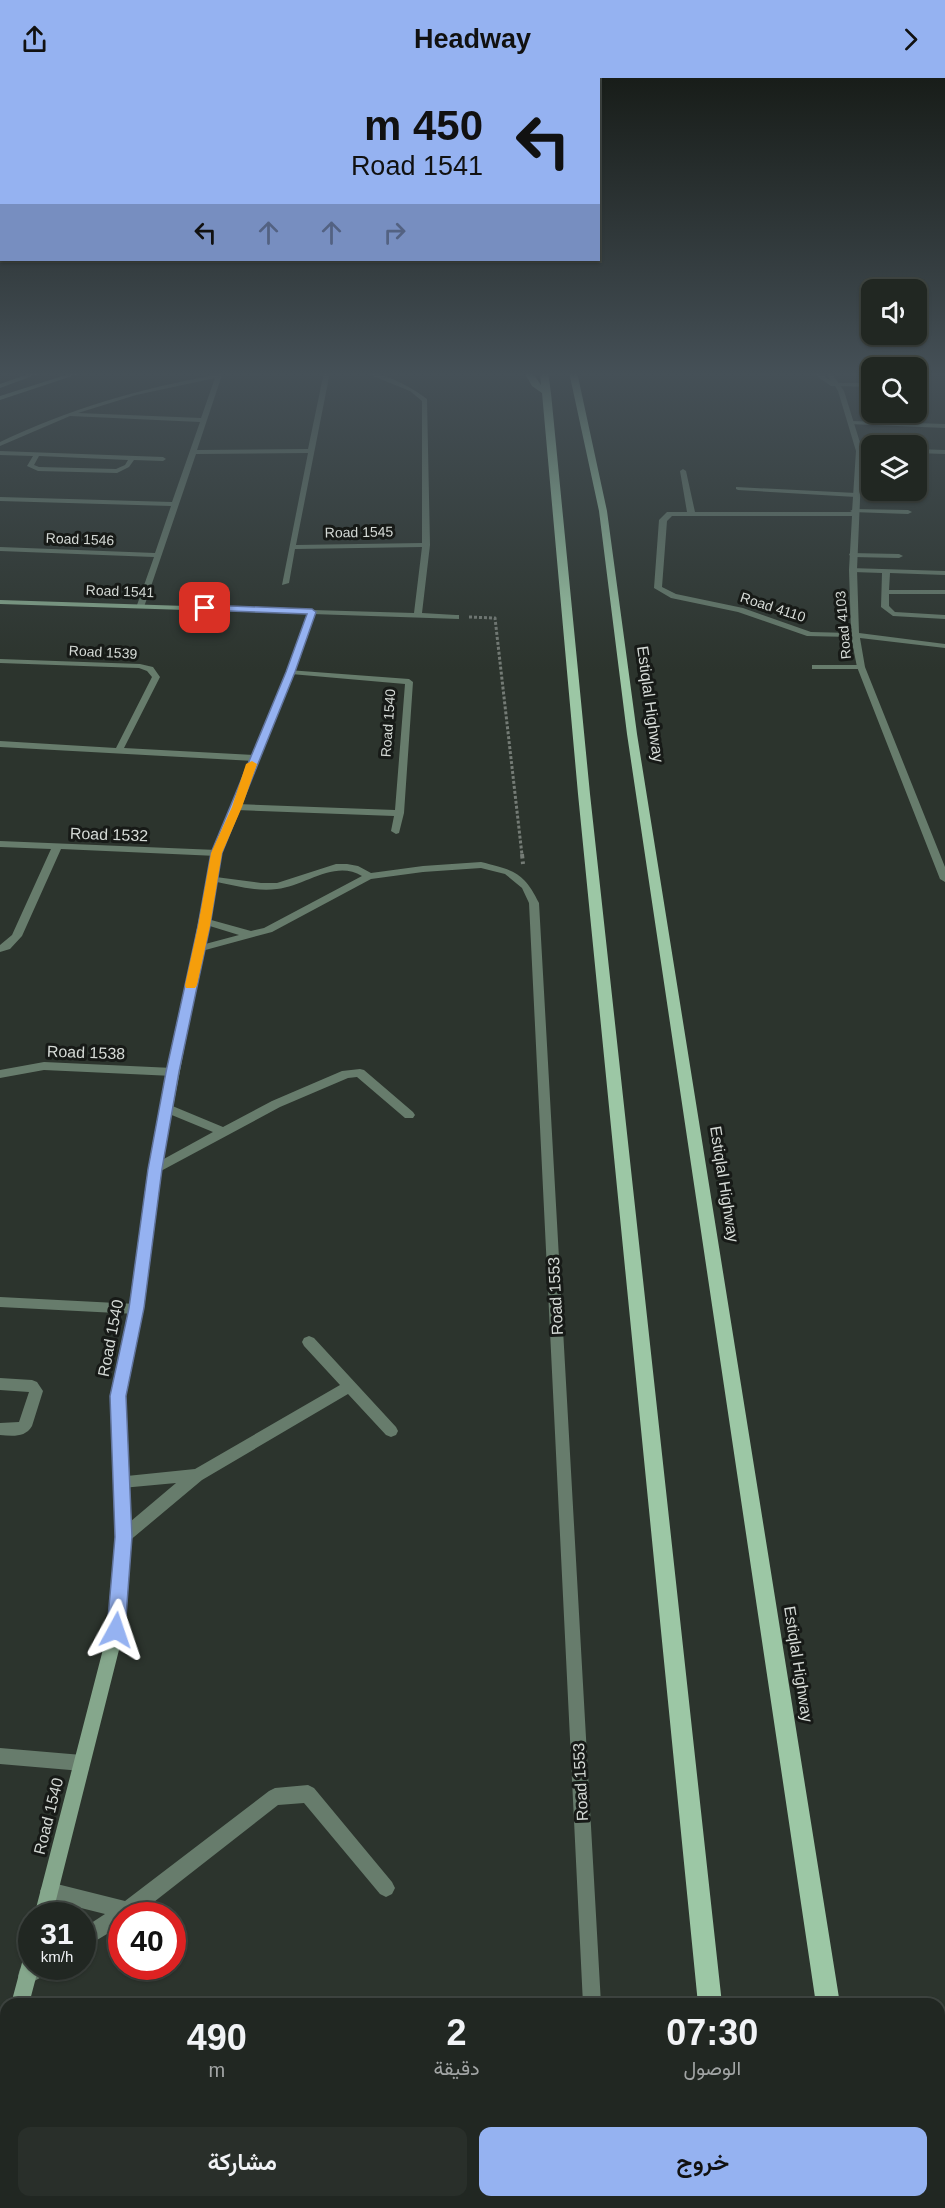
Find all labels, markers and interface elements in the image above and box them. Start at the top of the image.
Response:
icon: share [18,23,51,56]
icon: forward [894,23,927,56]
text: Headway [414,24,531,54]
text: 450 m [364,102,483,149]
icon: left [504,102,582,180]
text: Road 1541 [351,151,483,181]
icon: left [189,216,222,249]
icon: ahead [252,216,285,249]
icon: ahead [315,216,348,249]
icon: right [378,216,411,249]
map controls [861,279,927,501]
button: sound [861,279,927,345]
button: search [861,357,927,423]
button: layers [861,435,927,501]
street label: Road 1545 [325,523,394,541]
street label: Road 1546 [45,530,115,548]
street label: Road 1541 [85,582,155,600]
pin [179,582,230,633]
street label: Road 4110 [738,589,808,625]
street label: Road 4103 [832,590,854,660]
icon: arrive [188,591,221,624]
street label: Road 1539 [68,642,138,662]
street label: Estiqlal Highway [634,645,667,763]
street label: Road 1540 [378,688,398,758]
street label: Road 1532 [70,825,148,844]
street label: Road 1538 [47,1043,125,1062]
street label: Estiqlal Highway [707,1125,742,1243]
street label: Road 1553 [545,1256,566,1336]
street label: Road 1540 [95,1298,126,1378]
position arrow [84,1598,148,1662]
street label: Estiqlal Highway [781,1605,816,1723]
street label: Road 1553 [570,1742,591,1822]
street label: Road 1540 [31,1776,66,1856]
speed limit sign: 40 [108,1902,186,1980]
text: 31 [40,1917,74,1950]
text: km/h [41,1948,73,1965]
text: 2 [447,2012,467,2053]
text: 07:30 [666,2012,758,2053]
text: 490 [187,2017,247,2058]
text: دقيقة [433,2057,480,2079]
text: الوصول [683,2057,741,2079]
text: m [208,2059,225,2081]
button: مشاركة [18,2127,467,2196]
button: خروج [479,2127,927,2196]

